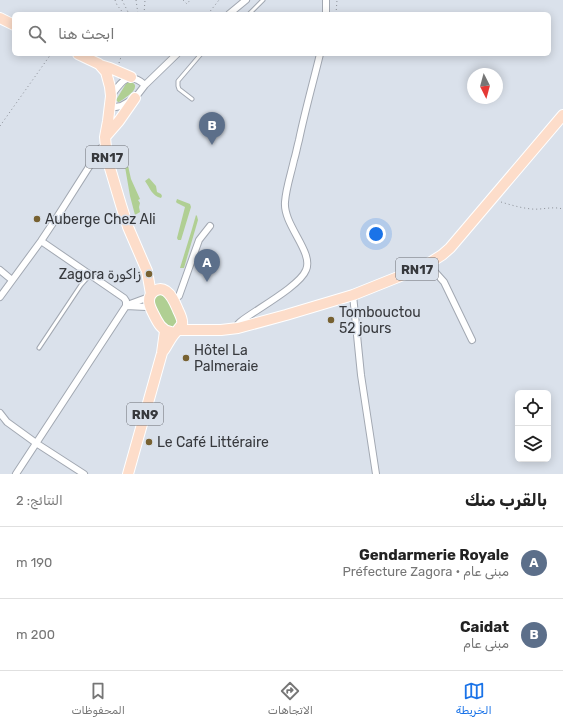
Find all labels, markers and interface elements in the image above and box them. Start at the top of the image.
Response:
search box [12,12,551,56]
icon: search [26,23,48,45]
text: ابحث هنا [58,25,115,43]
north arrow [467,68,503,104]
pin: B [199,112,225,145]
road number: RN17 [86,146,128,168]
place label: Auberge Chez Ali [45,211,156,228]
marker: Auberge Chez Ali [32,214,42,224]
your location [366,224,386,244]
pin: A [194,249,220,282]
road number: RN17 [396,258,438,280]
place label: Zagora زاكورة [59,266,141,283]
marker: Zagora زاكورة [144,269,154,279]
place label: Tombouctou 52 jours [339,304,421,337]
marker: Tombouctou 52 jours [326,315,336,325]
place label: Hôtel La Palmeraie [194,342,259,375]
marker: Hôtel La Palmeraie [181,353,191,363]
map controls [515,390,551,462]
button: locate [515,390,551,426]
road number: RN9 [127,403,163,425]
button: layers [515,426,551,462]
place label: Le Café Littéraire [157,434,269,451]
marker: Le Café Littéraire [144,437,154,447]
text: بالقرب منك [465,490,547,510]
text: النتائج: 2 [16,493,63,508]
text: Gendarmerie Royale [359,546,509,564]
text: 190 m [16,555,52,570]
text: A [529,555,539,570]
text: مبنى عام · Préfecture Zagora [342,564,509,579]
text: Caidat [460,618,509,636]
text: 200 m [16,627,55,642]
text: B [529,627,539,642]
text: مبنى عام [463,636,509,651]
tab: المحفوظات [71,680,125,717]
tab: الاتجاهات [268,680,313,717]
tab: الخريطة [456,680,492,717]

